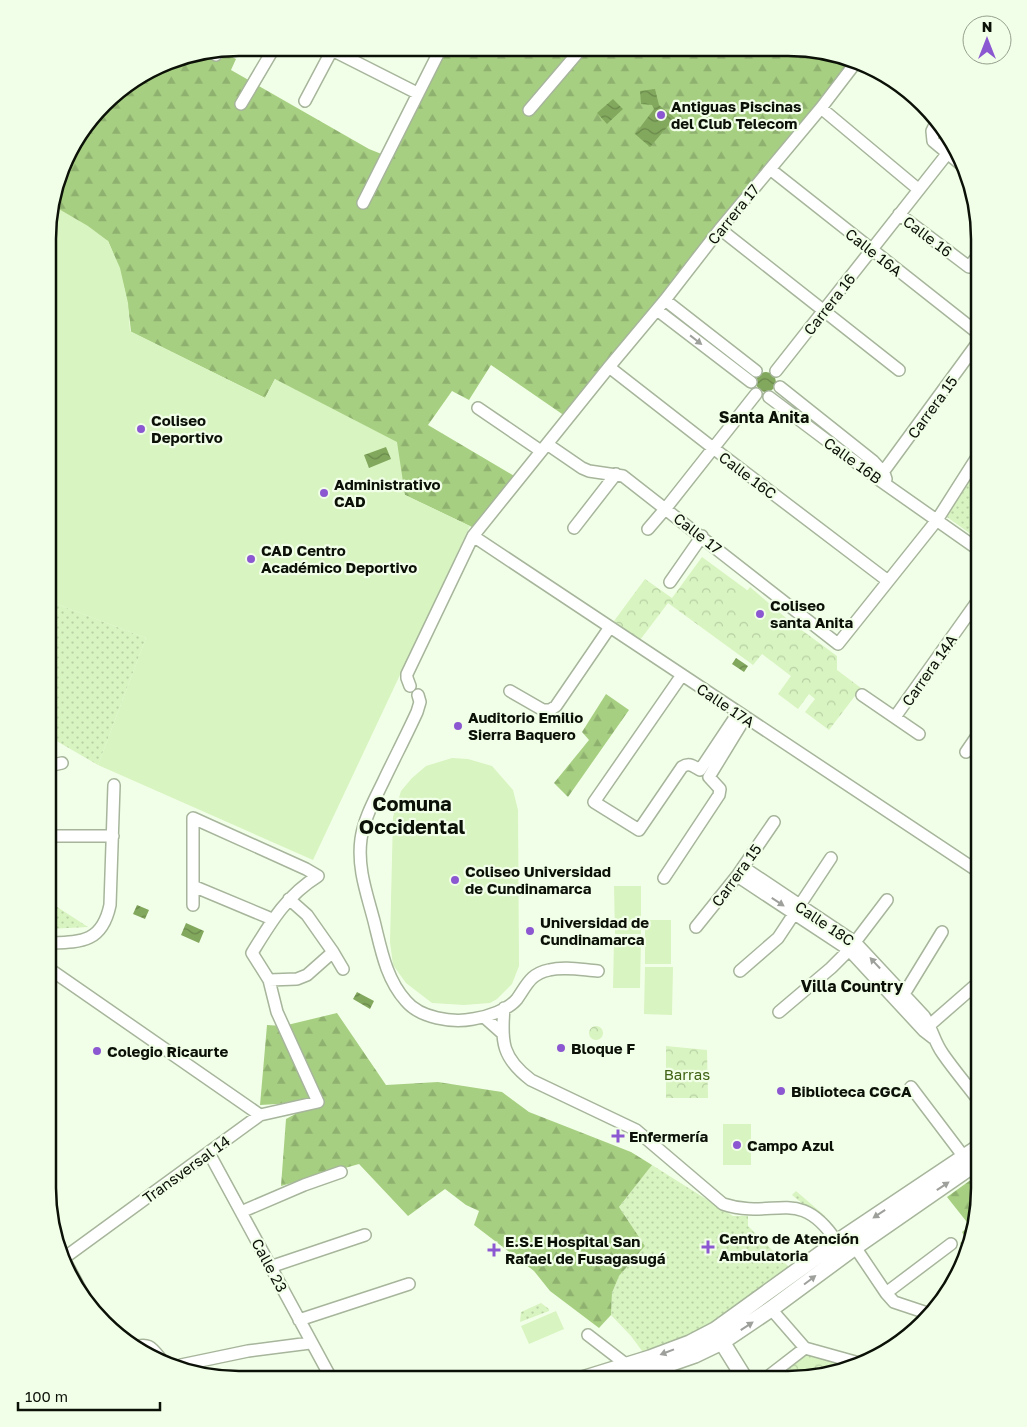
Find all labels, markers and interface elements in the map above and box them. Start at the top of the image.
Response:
north arrow [962,15,1012,65]
text: N [982,18,992,35]
place label: Antiguas Piscinas del Club Telecom [671,97,801,132]
marker: Antiguas Piscinas del Club Telecom [655,109,667,121]
street label: Carrera 17 [703,180,763,248]
street label: Calle 16 [900,212,956,260]
street label: Calle 16A [842,224,906,280]
street label: Carrera 16 [799,270,859,338]
one-way arrow [689,334,702,345]
street label: Carrera 15 [903,372,961,442]
district label: Santa Anita [719,407,809,427]
place label: Coliseo Deportivo [151,411,223,446]
marker: Coliseo Deportivo [135,423,147,435]
street label: Calle 16B [821,433,885,487]
street label: Calle 16C [716,448,780,502]
place label: Administrativo CAD [334,475,441,510]
marker: Administrativo CAD [318,487,330,499]
street label: Calle 17 [670,509,726,557]
place label: CAD Centro Académico Deportivo [261,541,417,576]
marker: CAD Centro Académico Deportivo [245,553,257,565]
place label: Coliseo santa Anita [770,596,853,631]
marker: Coliseo santa Anita [754,608,766,620]
street label: Carrera 14A [898,631,960,709]
street label: Calle 17A [694,679,758,731]
place label: Auditorio Emilio Sierra Baquero [468,708,583,743]
marker: Auditorio Emilio Sierra Baquero [452,720,464,732]
district label: Comuna Occidental [359,791,465,838]
street label: Carrera 15 [707,840,765,910]
place label: Coliseo Universidad de Cundinamarca [465,862,611,897]
marker: Coliseo Universidad de Cundinamarca [449,874,461,886]
street label: Calle 18C [792,897,858,949]
one-way arrow [771,898,785,907]
place label: Universidad de Cundinamarca [540,913,649,948]
marker: Universidad de Cundinamarca [524,925,536,937]
one-way arrow [869,958,881,970]
district label: Villa Country [801,976,904,996]
place label: Bloque F [571,1039,635,1057]
place label: Colegio Ricaurte [107,1042,228,1060]
marker: Bloque F [555,1042,567,1054]
marker: Colegio Ricaurte [91,1045,103,1057]
park label: Barras [664,1065,710,1083]
place label: Biblioteca CGCA [791,1082,912,1100]
marker: Biblioteca CGCA [775,1085,787,1097]
place label: Enfermería [629,1127,708,1145]
marker: Enfermería [611,1129,625,1143]
street label: Transversal 14 [139,1131,233,1207]
place label: Campo Azul [747,1136,834,1154]
marker: Campo Azul [731,1139,743,1151]
one-way arrow [936,1181,950,1191]
one-way arrow [873,1209,886,1218]
place label: Centro de Atención Ambulatoria [719,1229,859,1264]
place label: E.S.E Hospital San Rafael de Fusagasugá [505,1232,666,1267]
street label: Calle 23 [248,1235,292,1295]
marker: Centro de Atención Ambulatoria [701,1240,715,1254]
marker: E.S.E Hospital San Rafael de Fusagasugá [487,1243,501,1257]
one-way arrow [803,1275,817,1285]
one-way arrow [740,1321,754,1331]
one-way arrow [659,1348,674,1356]
scale bar [18,1380,160,1412]
text: 100 m [25,1387,68,1405]

